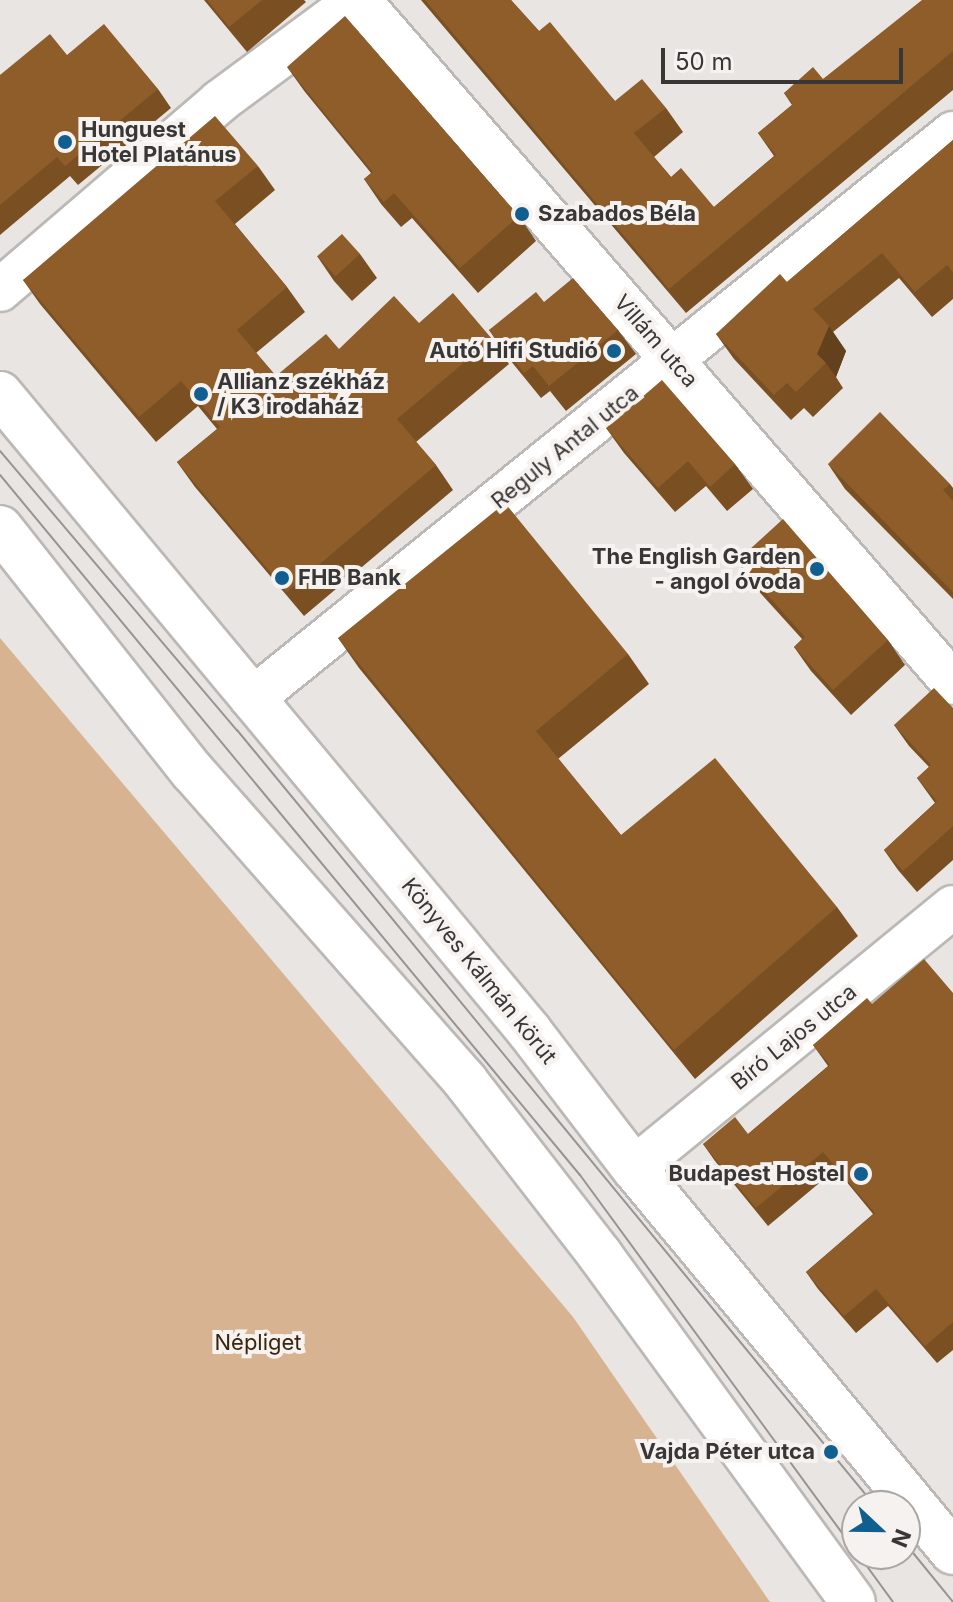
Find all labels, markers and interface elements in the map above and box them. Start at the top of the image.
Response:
scale bar [665,32,907,82]
text: 50 m [675,47,733,76]
place label: Hunguest Hotel Platánus [81,116,237,168]
marker: Hunguest Hotel Platánus [56,133,74,151]
place label: Szabados Béla [538,201,696,227]
marker: Szabados Béla [513,205,531,223]
street label: Villám utca [609,289,703,393]
place label: Autó Hifi Studió [429,338,598,364]
marker: Autó Hifi Studió [605,342,623,360]
place label: Allianz székház / K3 irodaház [217,368,385,420]
street label: Reguly Antal utca [486,380,644,514]
marker: Allianz székház / K3 irodaház [192,385,210,403]
place label: The English Garden - angol óvoda [592,543,801,594]
marker: The English Garden - angol óvoda [808,560,826,578]
place label: FHB Bank [298,565,401,591]
marker: FHB Bank [273,569,291,587]
street label: Könyves Kálmán körút [396,873,562,1069]
street label: Bíró Lajos utca [726,979,862,1095]
place label: Budapest Hostel [668,1161,845,1187]
marker: Budapest Hostel [852,1165,870,1183]
park label: Népliget [214,1330,302,1356]
place label: Vajda Péter utca [640,1439,815,1465]
marker: Vajda Péter utca [822,1443,840,1461]
north arrow [841,1490,921,1570]
text: N [886,1526,917,1551]

